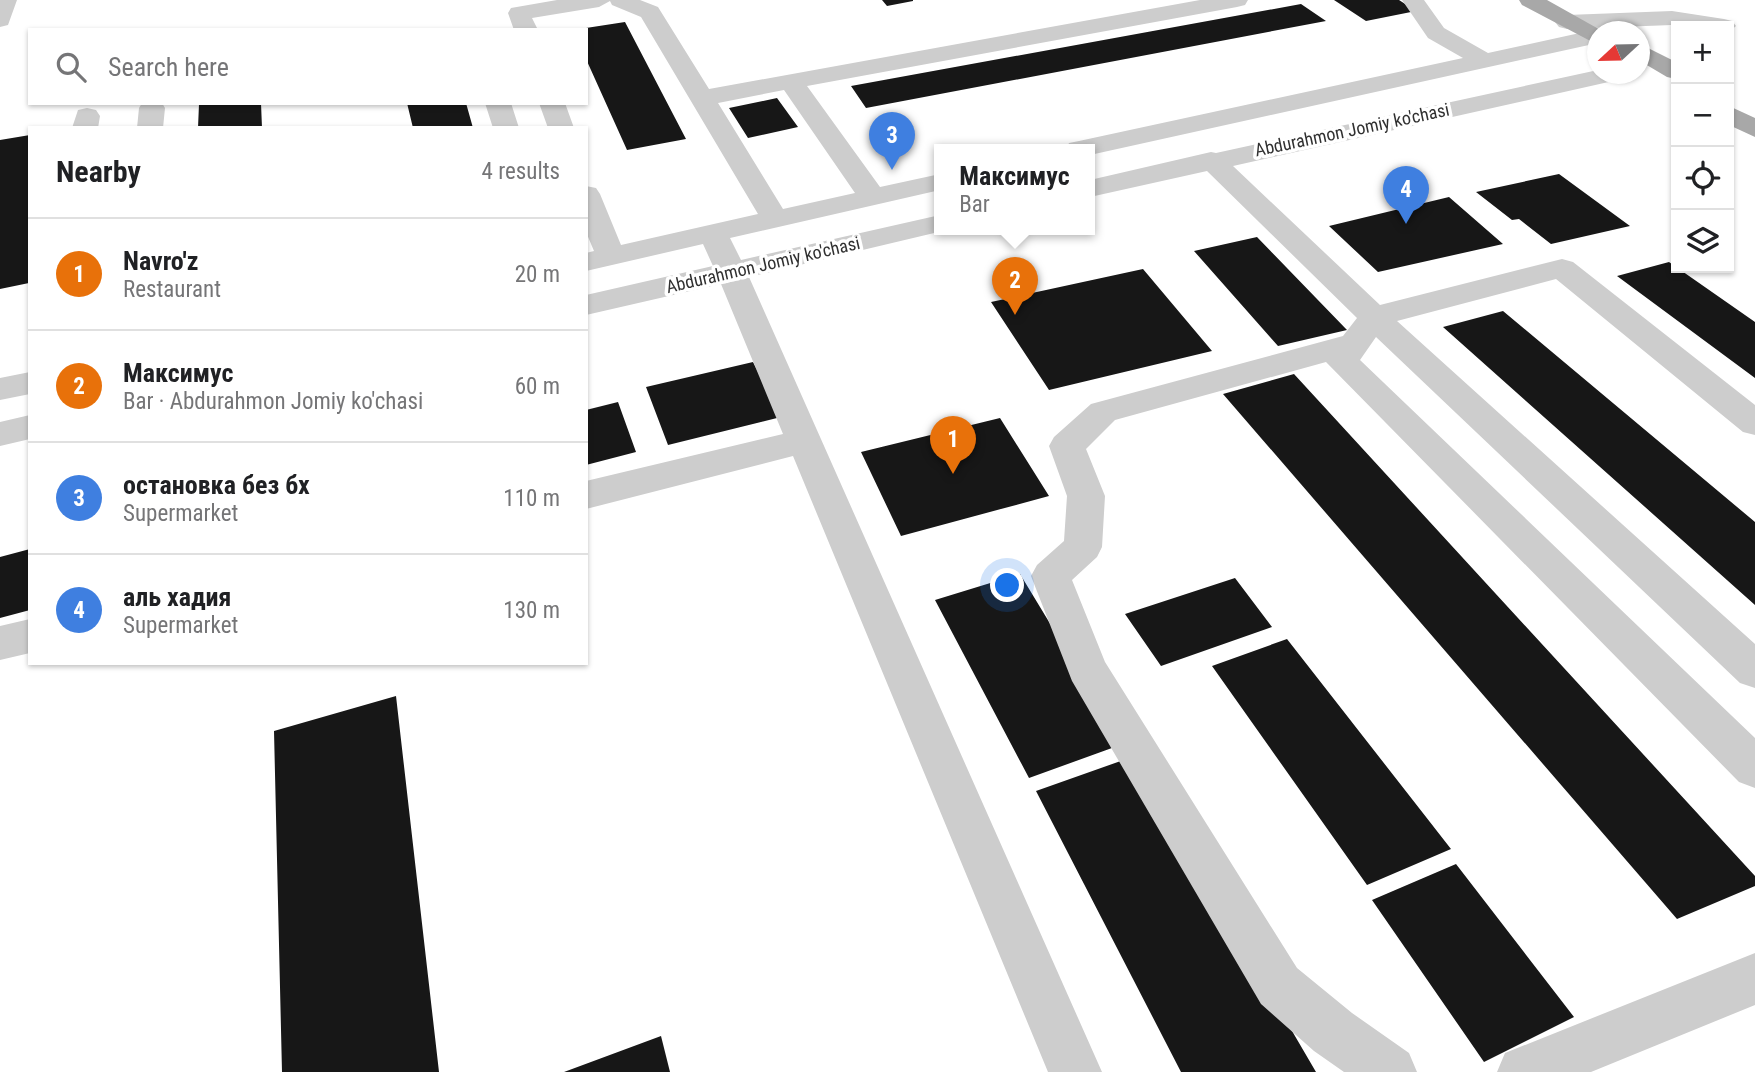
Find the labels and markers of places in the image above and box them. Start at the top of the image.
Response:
pin: 3 [869,112,915,170]
pin: 4 [1383,166,1429,224]
pin: 2 [992,257,1038,315]
pin: 1 [930,416,976,474]

